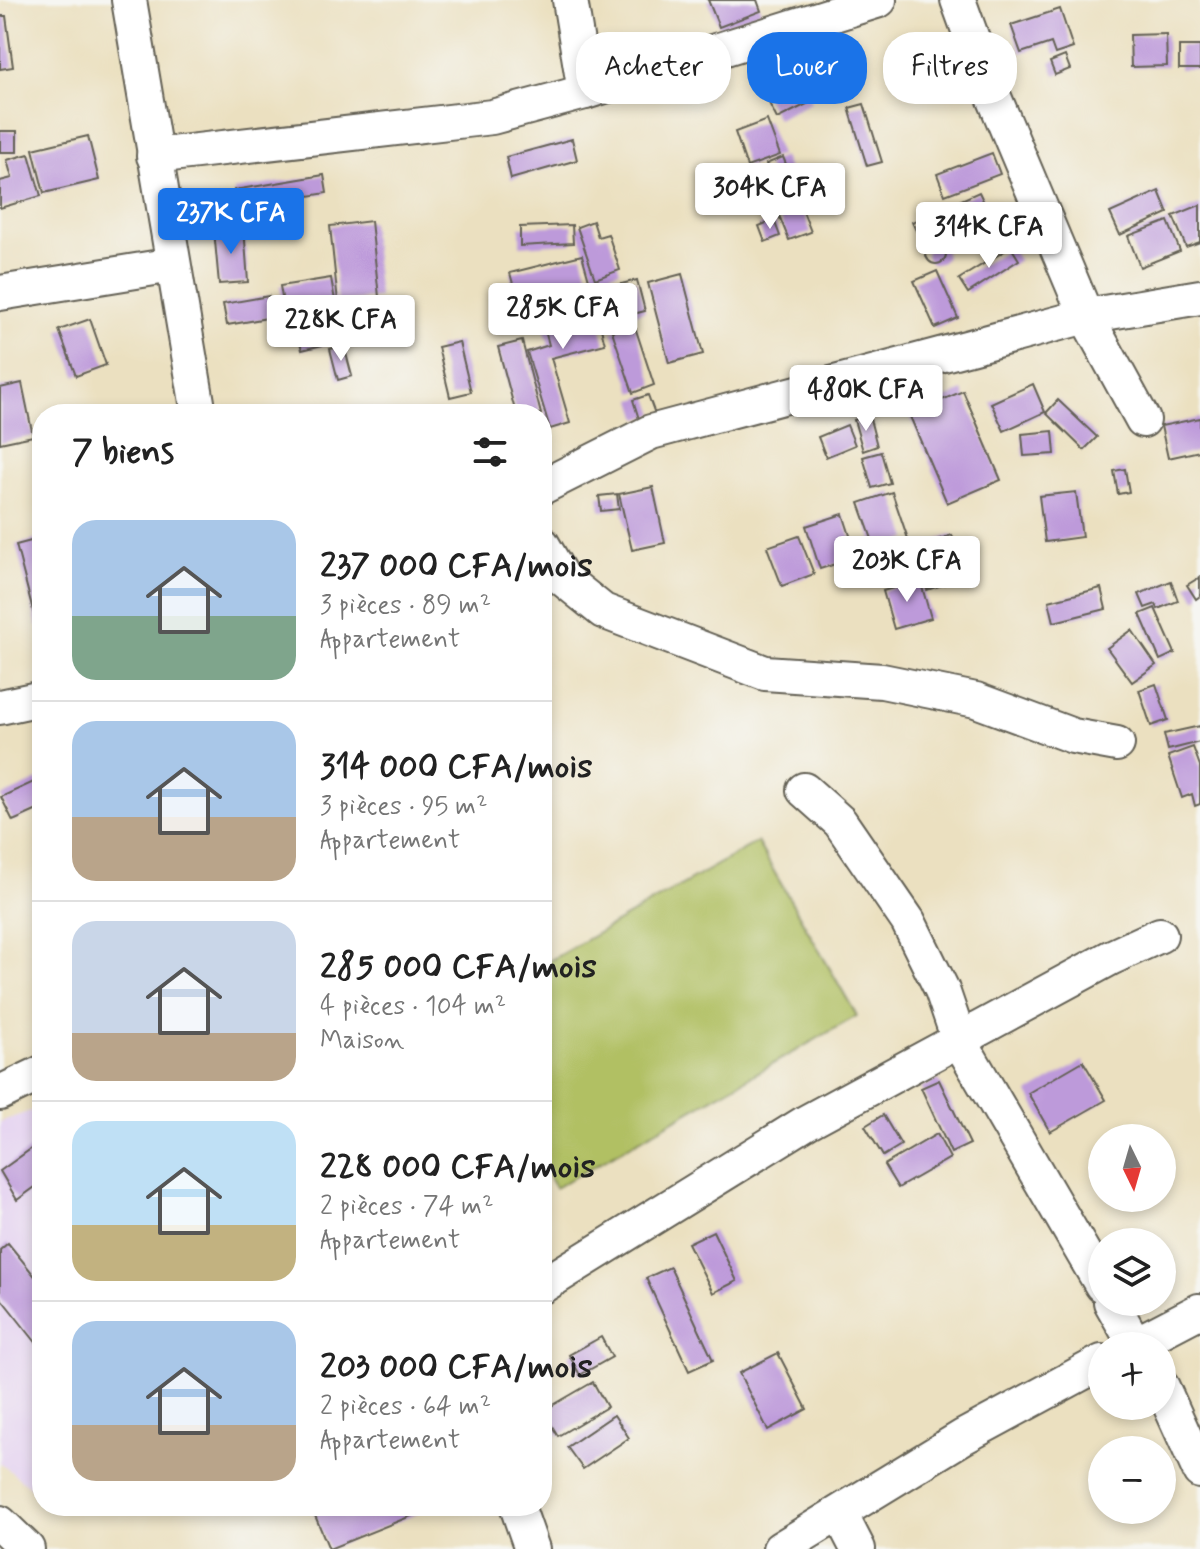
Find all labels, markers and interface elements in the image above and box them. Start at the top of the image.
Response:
chip: Acheter [576,32,731,104]
chip: Louer [747,32,867,104]
chip: Filtres [883,32,1017,104]
pin: 304K CFA [687,163,853,231]
text: 304K CFA [713,172,827,206]
pin: 237K CFA [148,188,314,256]
text: 237K CFA [176,197,286,231]
pin: 314K CFA [906,202,1072,270]
text: 314K CFA [934,211,1044,245]
pin: 285K CFA [480,283,646,351]
text: 285K CFA [506,292,620,326]
pin: 228K CFA [258,295,424,363]
text: 228K CFA [285,304,397,338]
pin: 480K CFA [783,365,949,433]
text: 480K CFA [808,374,924,408]
text: 7 biens [72,430,174,475]
icon: filters [468,430,512,474]
pin: 203K CFA [824,536,990,604]
text: 237 000 CFA/mois [320,544,592,589]
text: 203K CFA [852,545,962,579]
icon: home [136,552,232,648]
text: 3 pièces · 89 m² [320,589,491,623]
text: Appartement [320,623,460,657]
text: 314 000 CFA/mois [320,745,592,790]
icon: home [136,753,232,849]
text: 3 pièces · 95 m² [320,790,488,824]
text: Appartement [320,824,460,858]
text: 285 000 CFA/mois [320,945,597,990]
icon: home [136,953,232,1049]
text: 4 pièces · 104 m² [320,990,506,1024]
text: Maison [320,1024,404,1058]
north arrow [1088,1124,1176,1212]
map controls [1088,1124,1176,1524]
text: 228 000 CFA/mois [320,1145,595,1190]
icon: home [136,1153,232,1249]
text: 2 pièces · 74 m² [320,1190,493,1224]
text: Appartement [320,1224,460,1258]
button: layers [1088,1228,1176,1316]
button: + [1088,1332,1176,1420]
text: 203 000 CFA/mois [320,1345,592,1390]
icon: home [136,1353,232,1449]
text: 2 pièces · 64 m² [320,1390,491,1424]
text: Appartement [320,1424,460,1458]
button: − [1088,1436,1176,1524]

